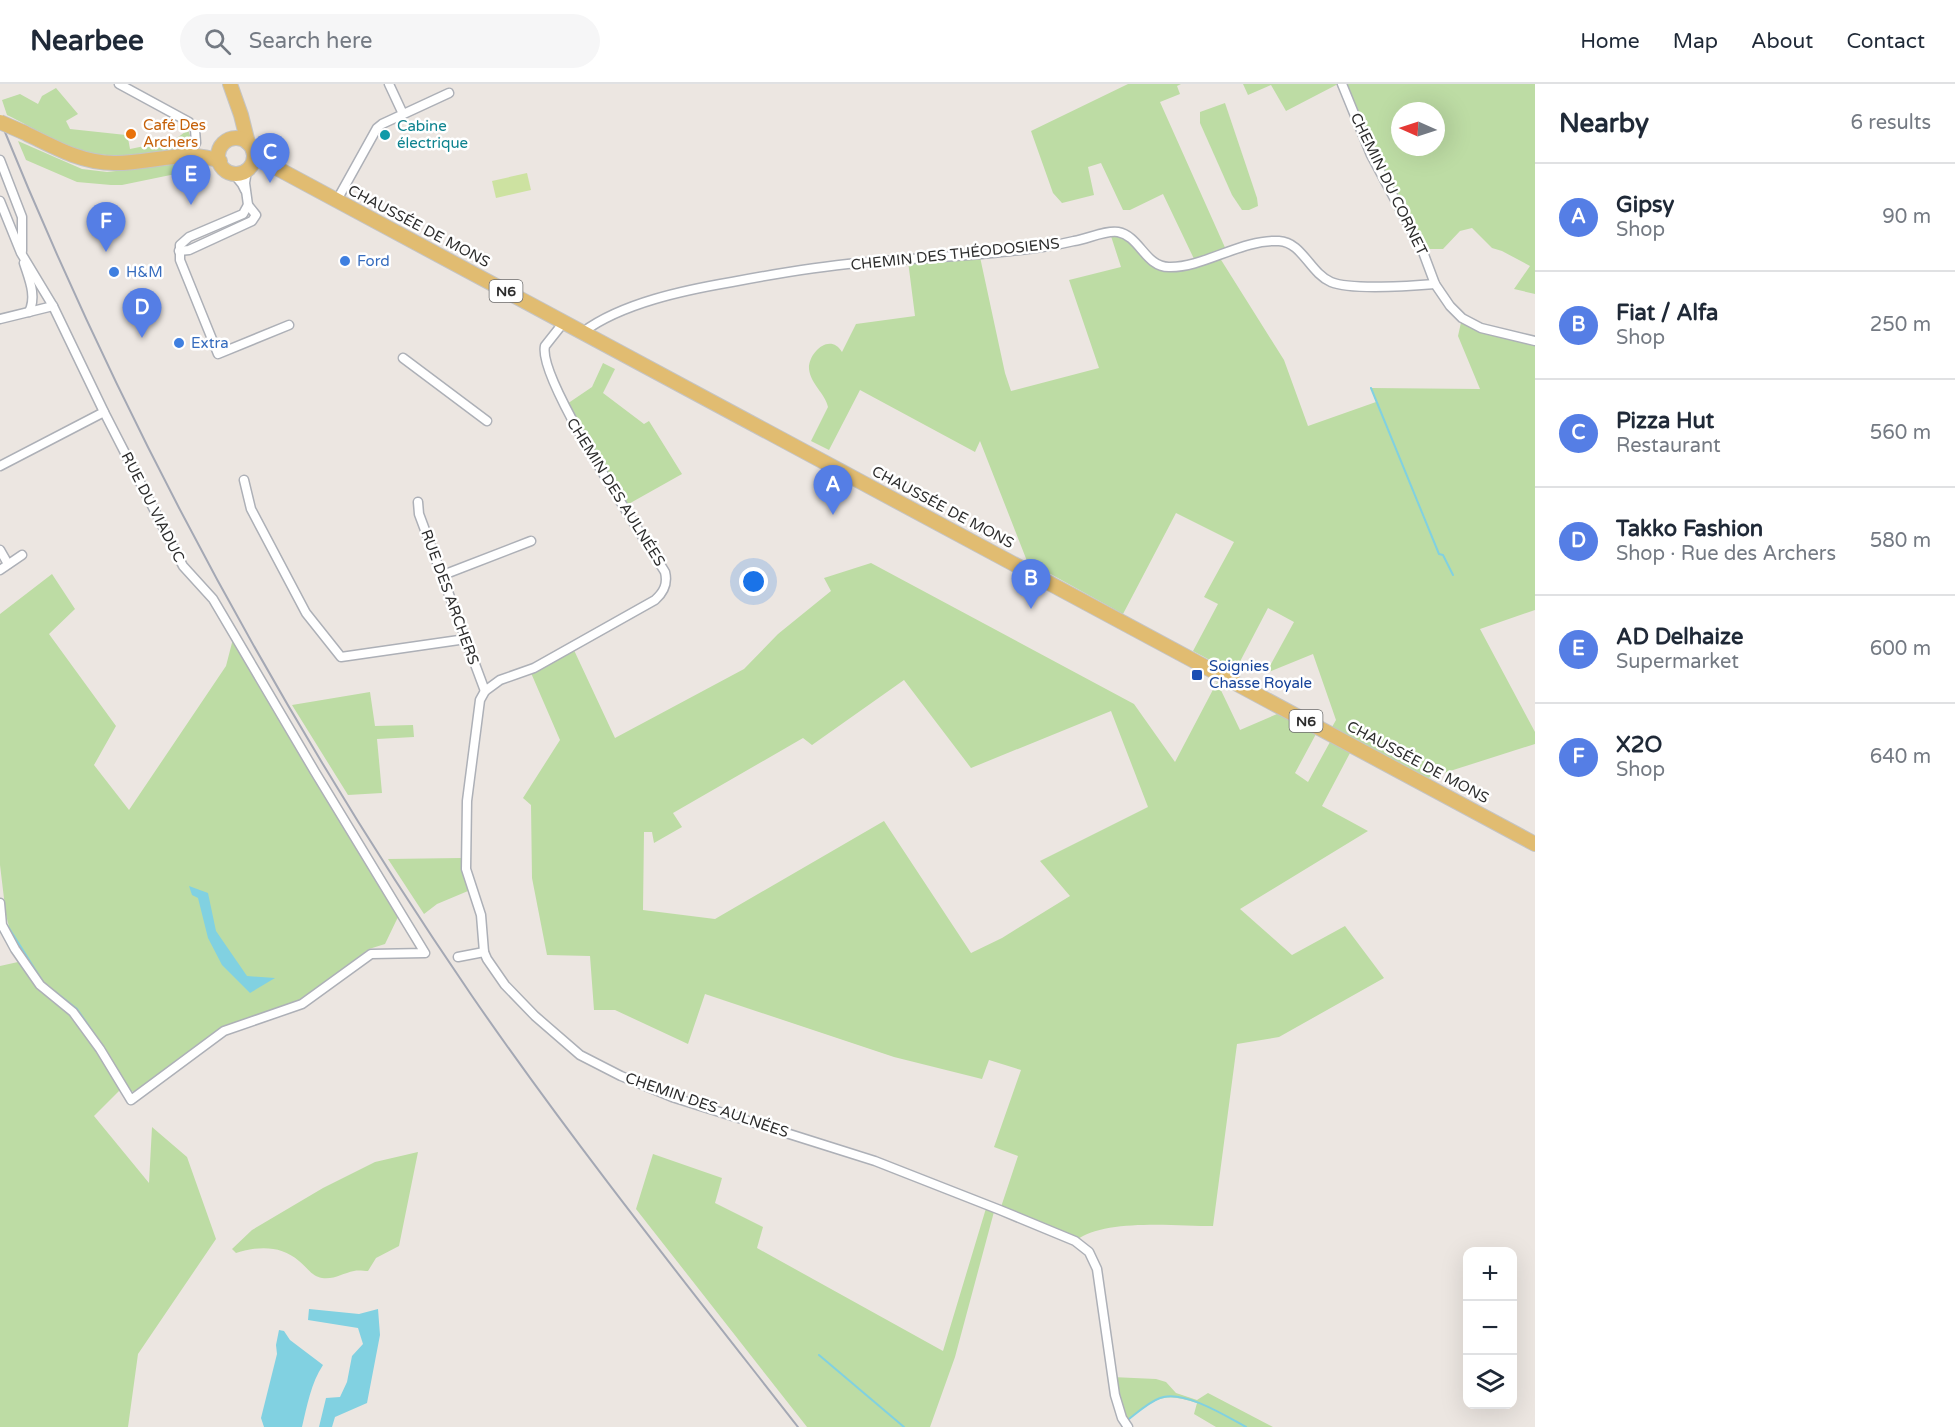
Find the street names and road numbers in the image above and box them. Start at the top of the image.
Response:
street label: CHEMIN DU CORNET [1347,110,1431,258]
street label: CHAUSSÉE DE MONS [345,181,493,271]
street label: CHEMIN DES THÉODOSIENS [850,234,1060,274]
road number: N6 [490,280,522,302]
street label: CHEMIN DES AULNÉES [563,415,669,569]
street label: RUE DU VIADUC [118,449,188,565]
street label: CHAUSSÉE DE MONS [869,462,1017,552]
street label: RUE DES ARCHERS [417,527,483,667]
road number: N6 [1290,710,1322,732]
street label: CHAUSSÉE DE MONS [1344,717,1492,807]
street label: CHEMIN DES AULNÉES [623,1069,791,1141]

